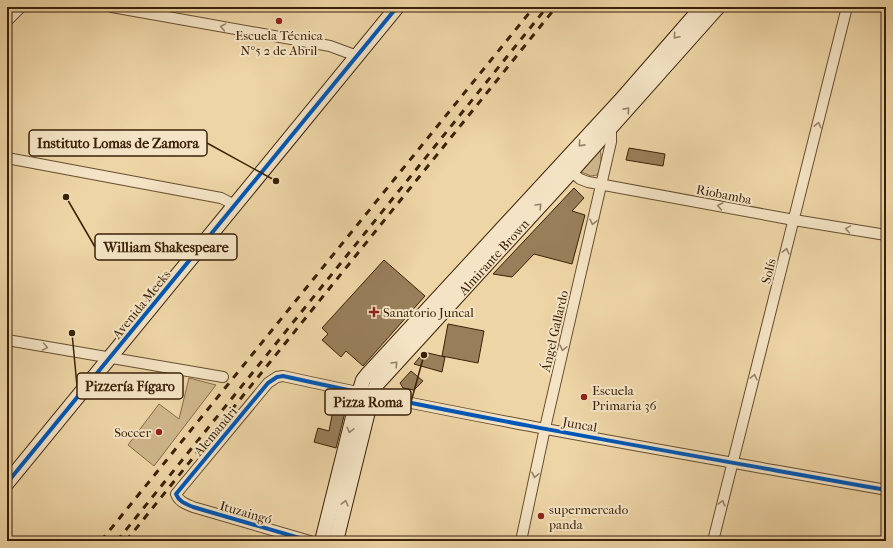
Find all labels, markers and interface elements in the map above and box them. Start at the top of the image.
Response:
marker: Escuela Técnica N°5 2 de Abril [274,16,284,26]
one-way arrow [220,23,226,32]
place label: Escuela Técnica N°5 2 de Abril [235,28,324,58]
one-way arrow [674,32,681,39]
one-way arrow [622,107,629,114]
one-way arrow [813,122,822,129]
callout: Instituto Lomas de Zamora [29,130,207,156]
text: Instituto Lomas de Zamora [37,135,200,152]
one-way arrow [578,139,585,147]
street label: Riobamba [695,182,754,207]
one-way arrow [716,202,723,211]
one-way arrow [535,203,542,211]
street label: Almirante Brown [455,216,532,299]
one-way arrow [589,218,597,225]
one-way arrow [844,225,851,234]
callout: William Shakespeare [95,234,237,260]
text: William Shakespeare [102,239,229,256]
one-way arrow [782,248,790,254]
street label: Solís [758,257,779,285]
street label: Avenida Meeks [108,267,174,342]
street label: Ángel Gallardo [538,289,571,374]
place label: Sanatorio Juncal [383,305,474,320]
marker: Sanatorio Juncal [368,306,380,318]
one-way arrow [42,342,48,351]
one-way arrow [560,345,568,351]
one-way arrow [390,361,397,368]
callout: Pizzería Fígaro [77,373,183,399]
one-way arrow [750,374,758,380]
text: Pizzería Fígaro [85,378,175,395]
place label: Escuela Primaria 36 [592,383,658,413]
callout: Pizza Roma [325,389,411,415]
marker: Escuela Primaria 36 [579,392,589,402]
text: Pizza Roma [333,394,403,411]
street label: Alemandri [190,404,240,460]
street label: Juncal [560,414,599,435]
place label: Soccer [114,425,151,440]
marker: Soccer [154,427,164,437]
one-way arrow [346,427,354,434]
one-way arrow [531,472,540,478]
street label: Ituzaingó [218,498,274,527]
one-way arrow [341,500,349,506]
one-way arrow [718,500,726,506]
place label: supermercado panda [548,502,629,532]
marker: supermercado panda [536,511,546,521]

